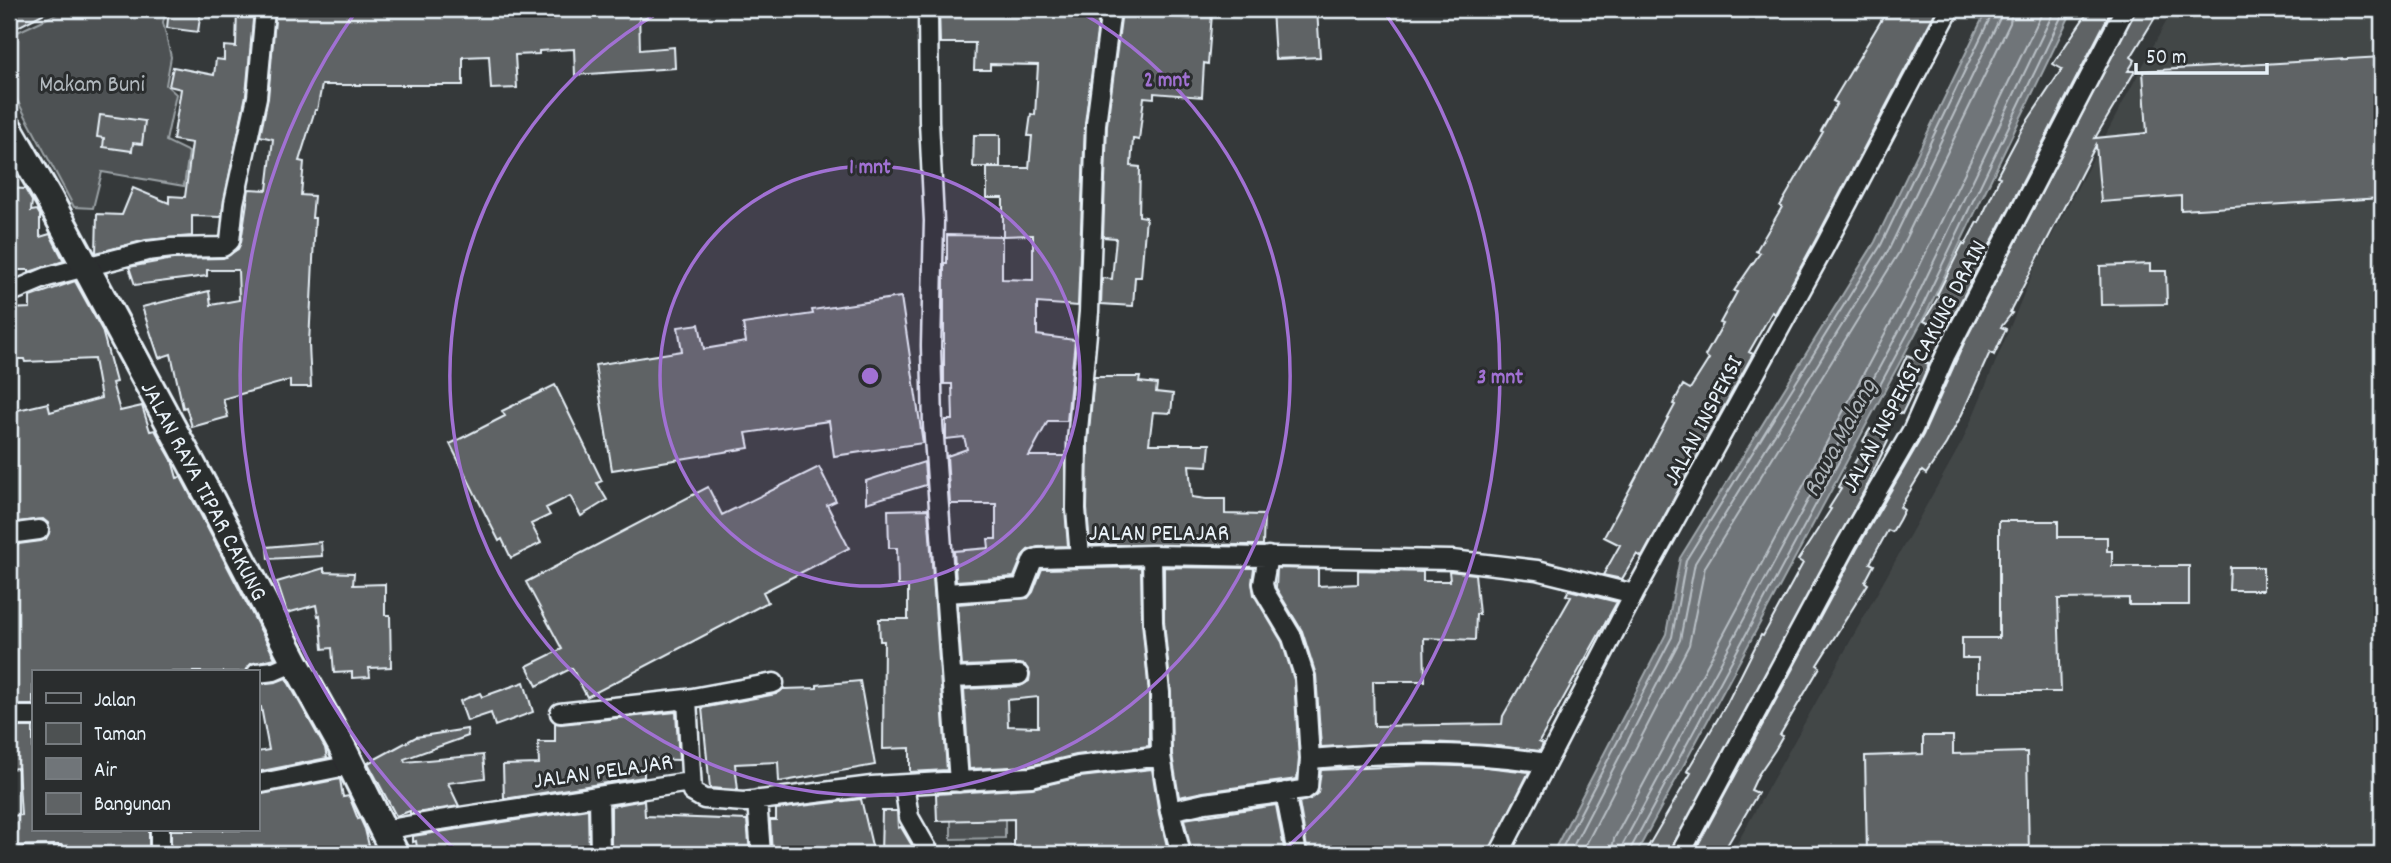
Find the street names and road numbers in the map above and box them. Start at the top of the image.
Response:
street label: JALAN INSPEKSI CAKUNG DRAIN [1834,235,1997,500]
street label: JALAN INSPEKSI [1656,350,1753,492]
street label: JALAN RAYA TIPAR CAKUNG [130,376,274,607]
street label: JALAN PELAJAR [1089,518,1229,552]
street label: JALAN PELAJAR [532,746,675,800]

